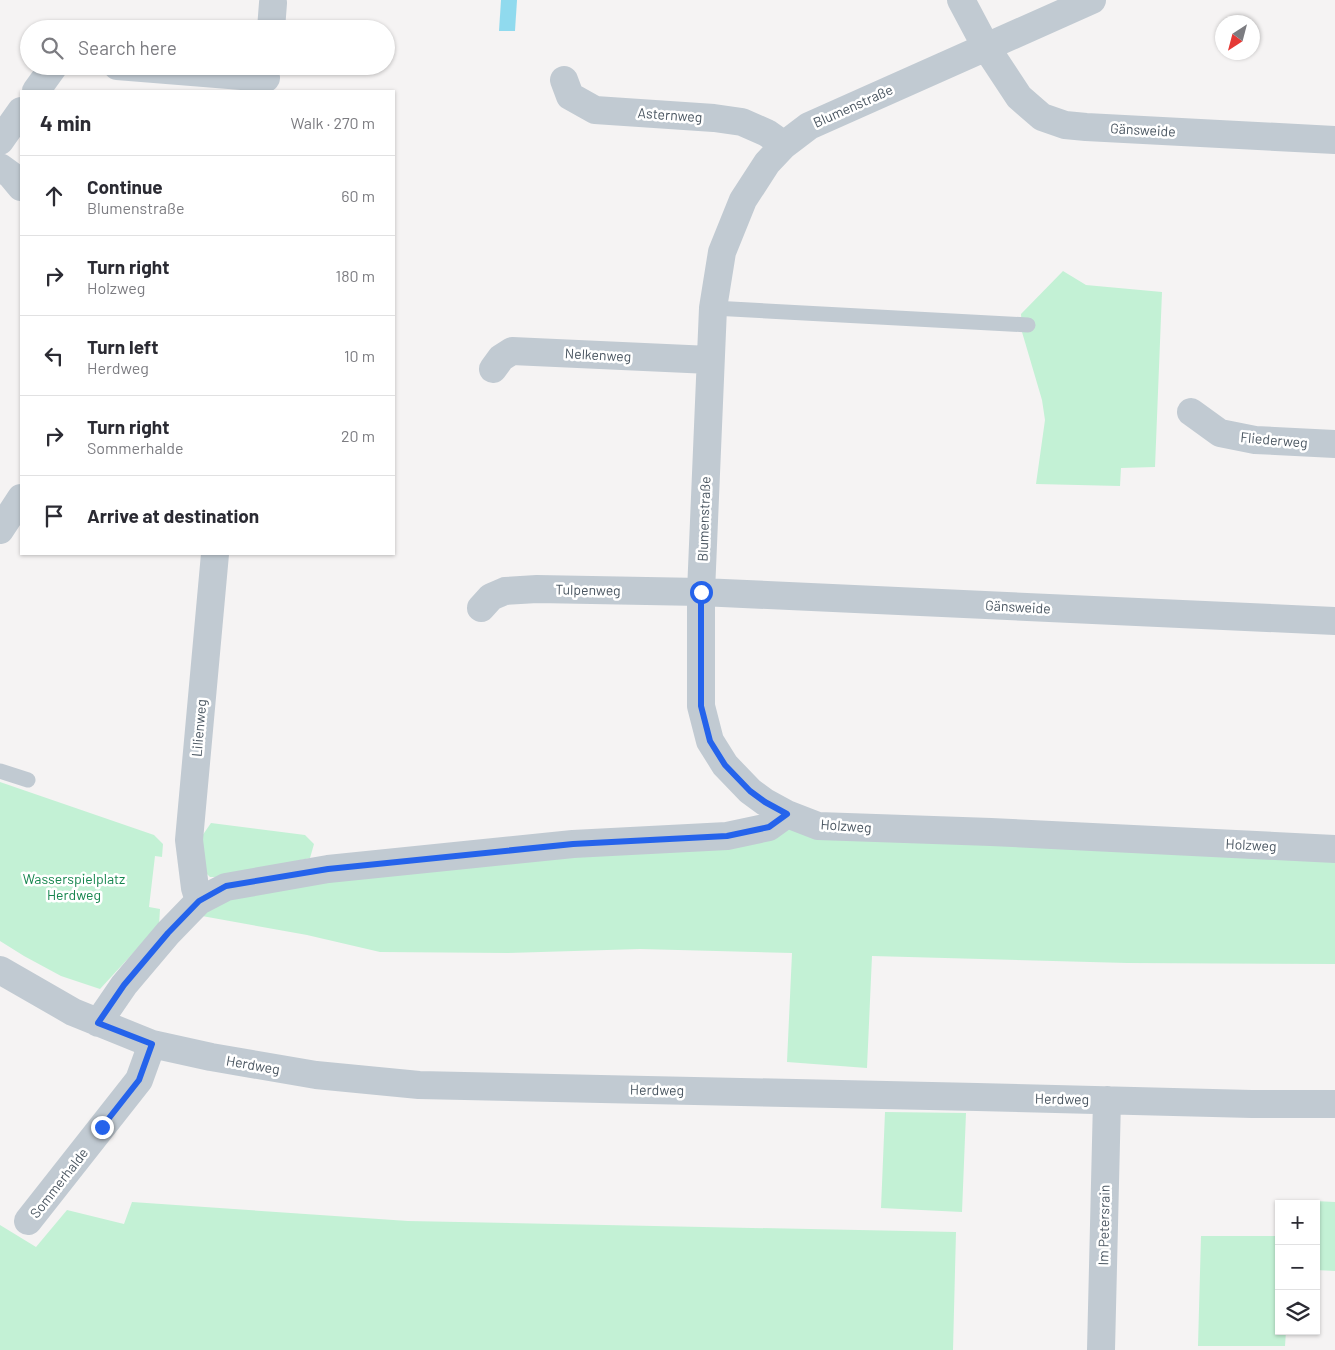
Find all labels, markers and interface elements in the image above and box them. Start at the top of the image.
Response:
north arrow [1215,15,1260,60]
search box [20,20,395,75]
icon: search [38,34,66,62]
text: Search here [78,36,177,59]
street label: Blumenstraße [810,80,895,131]
street label: Asternweg [637,104,703,125]
text: 4 min [40,110,91,135]
text: Walk · 270 m [290,113,375,132]
street label: Gänsweide [1110,119,1176,140]
text: Continue [87,175,163,198]
icon: ahead [40,182,68,210]
text: 60 m [341,186,375,205]
text: Blumenstraße [87,198,184,217]
text: Turn right [87,255,169,278]
icon: right [40,262,68,290]
text: 180 m [336,266,375,285]
text: Holzweg [87,278,145,297]
text: Turn left [87,335,158,358]
icon: left [40,342,68,370]
street label: Nelkenweg [564,344,632,365]
text: 10 m [344,346,375,365]
text: Herdweg [87,358,149,377]
text: Turn right [87,415,169,438]
icon: right [40,422,68,450]
text: 20 m [341,426,375,445]
street label: Fliederweg [1240,428,1308,451]
text: Sommerhalde [87,438,184,457]
street label: Blumenstraße [694,476,713,562]
icon: arrive [40,502,68,530]
text: Arrive at destination [87,504,259,527]
street label: Tulpenweg [555,580,621,599]
route start [690,581,713,604]
street label: Gänsweide [985,596,1051,617]
street label: Lilienweg [188,698,209,758]
street label: Holzweg [820,815,872,836]
street label: Holzweg [1225,835,1277,854]
park label: Wasserspielplatz Herdweg [23,870,125,903]
street label: Herdweg [225,1051,281,1078]
street label: Herdweg [630,1081,684,1098]
street label: Herdweg [1035,1090,1089,1107]
route end [91,1116,114,1139]
street label: Sommerhalde [26,1144,91,1221]
street label: Im Petersrain [1094,1184,1113,1266]
map controls [1275,1200,1320,1335]
button: + [1275,1200,1320,1245]
button: − [1275,1245,1320,1290]
button: layers [1275,1290,1320,1335]

